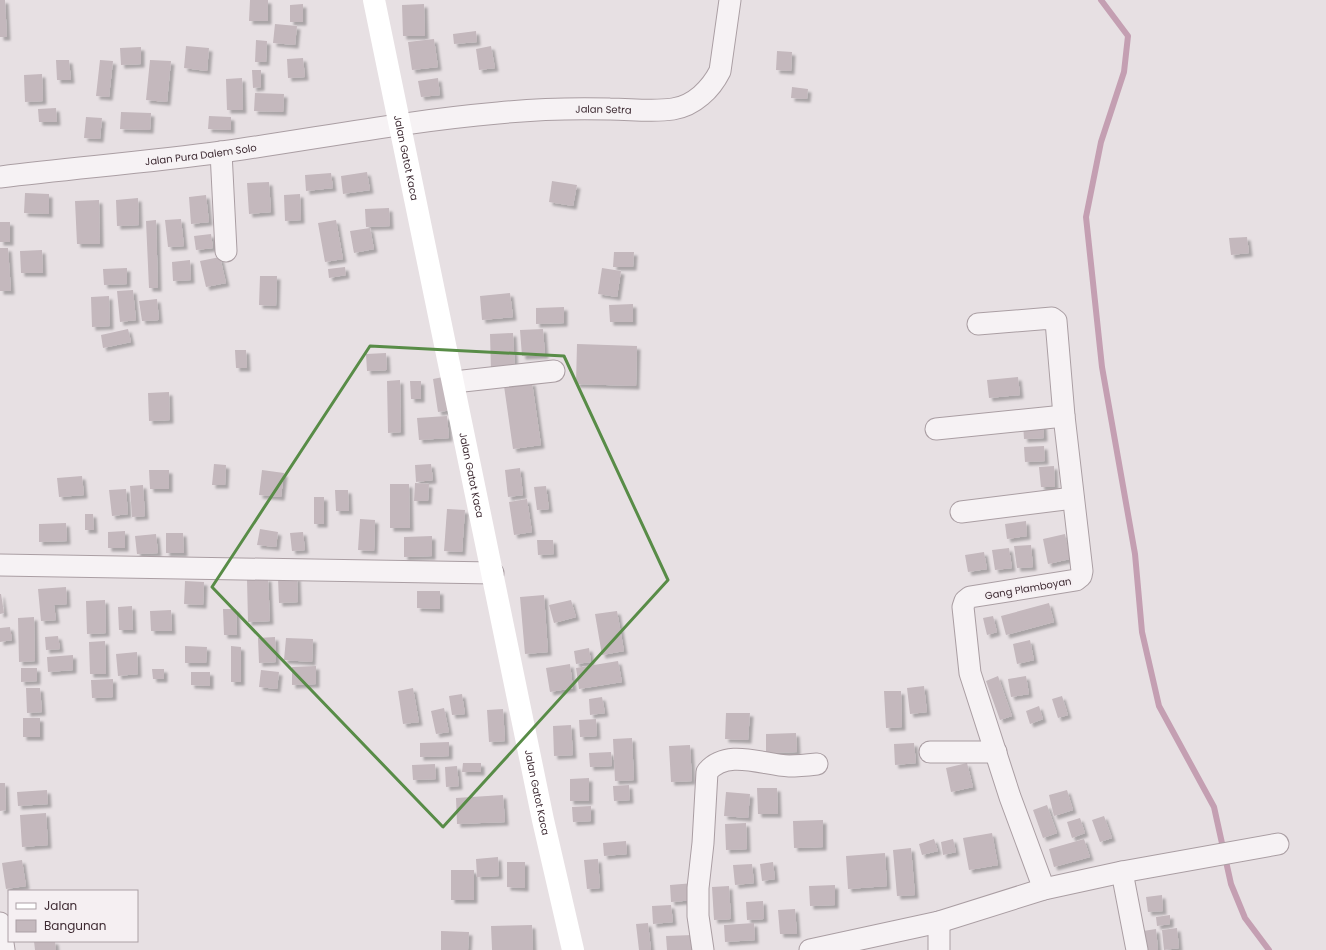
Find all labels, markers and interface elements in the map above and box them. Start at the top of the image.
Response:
street label: Jalan Setra [575,102,632,118]
street label: Jalan Gatot Kaca [390,114,422,202]
street label: Jalan Pura Dalem Solo [144,140,258,169]
street label: Jalan Gatot Kaca [455,431,488,519]
street label: Gang Plamboyan [984,573,1073,603]
street label: Jalan Gatot Kaca [521,748,553,837]
legend [8,890,138,942]
text: Jalan [44,897,77,914]
text: Bangunan [44,917,106,934]

